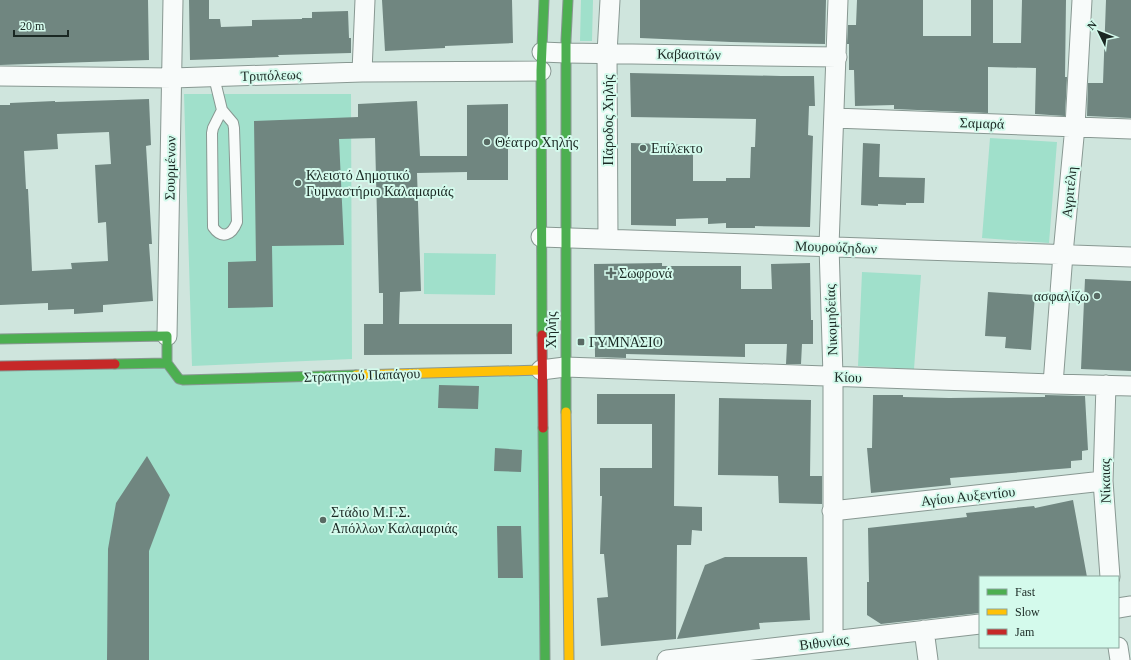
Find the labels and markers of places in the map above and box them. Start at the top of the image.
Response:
place label: Θέατρο Χηλής [495,135,579,150]
marker: Θέατρο Χηλής [482,137,492,147]
place label: Επίλεκτο [651,141,703,156]
marker: Επίλεκτο [638,143,648,153]
place label: Κλειστό Δημοτικό Γυμναστήριο Καλαμαριάς [306,168,454,199]
marker: Κλειστό Δημοτικό Γυμναστήριο Καλαμαριάς [293,178,303,188]
place label: Σωφρονά [619,266,673,281]
marker: Σωφρονά [606,268,616,278]
place label: ασφαλίζω [1034,289,1089,304]
marker: ασφαλίζω [1092,291,1102,301]
place label: ΓΥΜΝΑΣΙΟ [589,335,663,350]
marker: ΓΥΜΝΑΣΙΟ [576,337,586,347]
place label: Στάδιο Μ.Γ.Σ. Απόλλων Καλαμαριάς [331,505,458,536]
marker: Στάδιο Μ.Γ.Σ. Απόλλων Καλαμαριάς [318,515,328,525]

